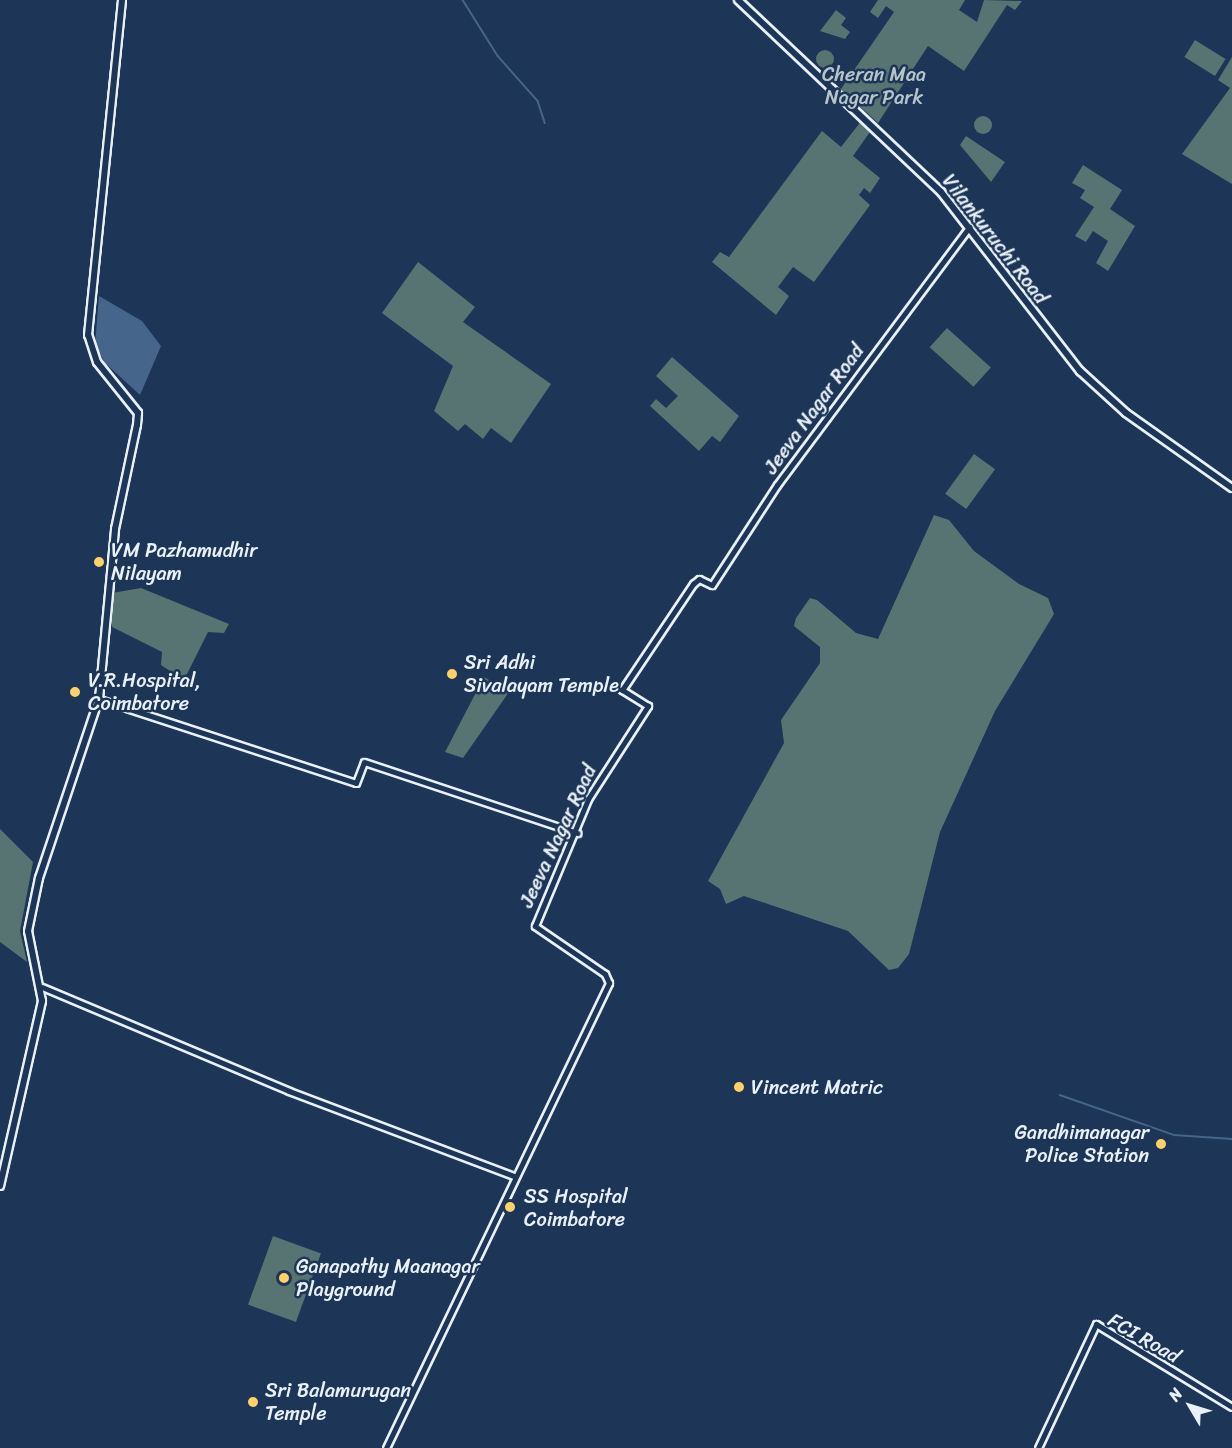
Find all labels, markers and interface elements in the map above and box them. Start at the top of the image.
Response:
park label: Cheran Maa Nagar Park [822,62,926,109]
street label: Vilankuruchi Road [937,169,1053,309]
street label: Jeeva Nagar Road [759,339,869,479]
place label: VM Pazhamudhir Nilayam [111,538,258,585]
marker: VM Pazhamudhir Nilayam [92,555,106,569]
place label: Sri Adhi Sivalayam Temple [464,650,619,697]
marker: Sri Adhi Sivalayam Temple [445,667,459,681]
place label: V.R.Hospital, Coimbatore [88,668,201,715]
marker: V.R.Hospital, Coimbatore [66,683,84,701]
street label: Jeeva Nagar Road [514,761,602,911]
place label: Vincent Matric [751,1075,883,1099]
marker: Vincent Matric [732,1080,746,1094]
place label: Gandhimanagar Police Station [1015,1120,1149,1167]
marker: Gandhimanagar Police Station [1154,1137,1168,1151]
place label: SS Hospital Coimbatore [524,1184,628,1231]
marker: SS Hospital Coimbatore [501,1198,519,1216]
place label: Ganapathy Maanagar Playground [296,1254,480,1301]
marker: Ganapathy Maanagar Playground [277,1271,291,1285]
street label: FCI Road [1104,1308,1184,1368]
north arrow [1160,1376,1220,1436]
place label: Sri Balamurugan Temple [265,1378,411,1425]
text: N [1161,1381,1190,1408]
marker: Sri Balamurugan Temple [246,1395,260,1409]

